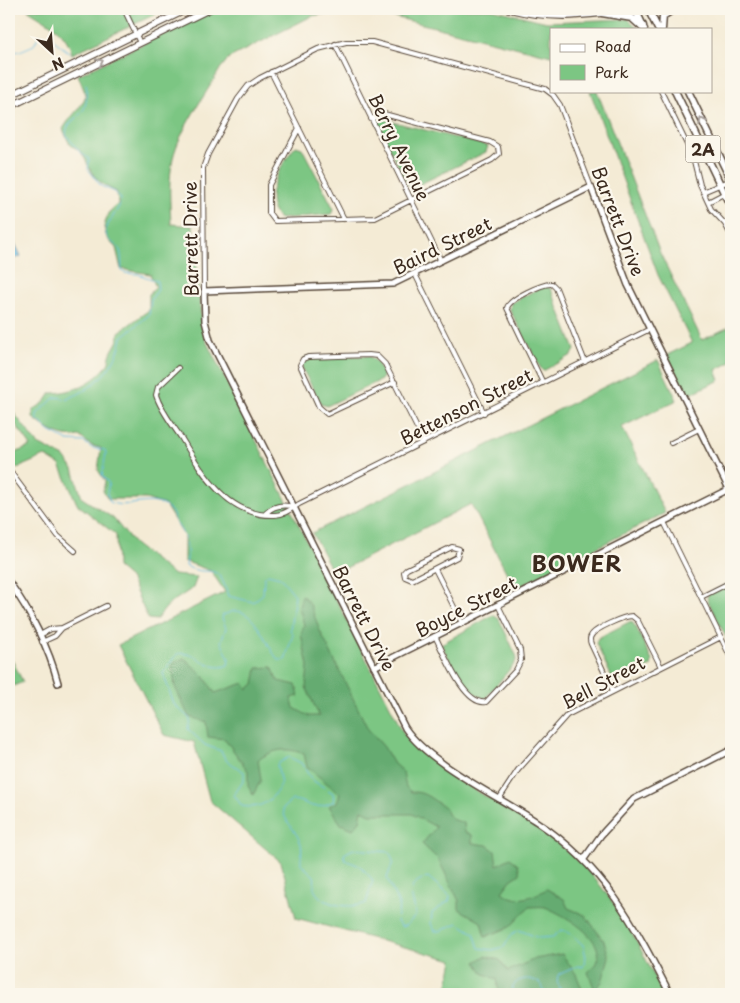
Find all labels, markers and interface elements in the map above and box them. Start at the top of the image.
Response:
north arrow [28,28,78,78]
legend [550,28,712,92]
text: Road [595,34,631,57]
text: N [48,52,68,76]
one-way arrow [95,58,104,69]
text: Park [595,60,629,83]
street label: Berry Avenue [362,89,438,205]
one-way arrow [698,117,708,126]
road number: 2A [686,136,720,162]
street label: Barrett Drive [586,162,652,280]
street label: Barrett Drive [175,181,205,297]
street label: Baird Street [388,209,496,281]
street label: Bettenson Street [395,361,537,451]
district label: BOWER [532,546,622,579]
street label: Barrett Drive [327,560,403,676]
street label: Boyce Street [410,569,522,643]
street label: Bell Street [556,649,650,715]

